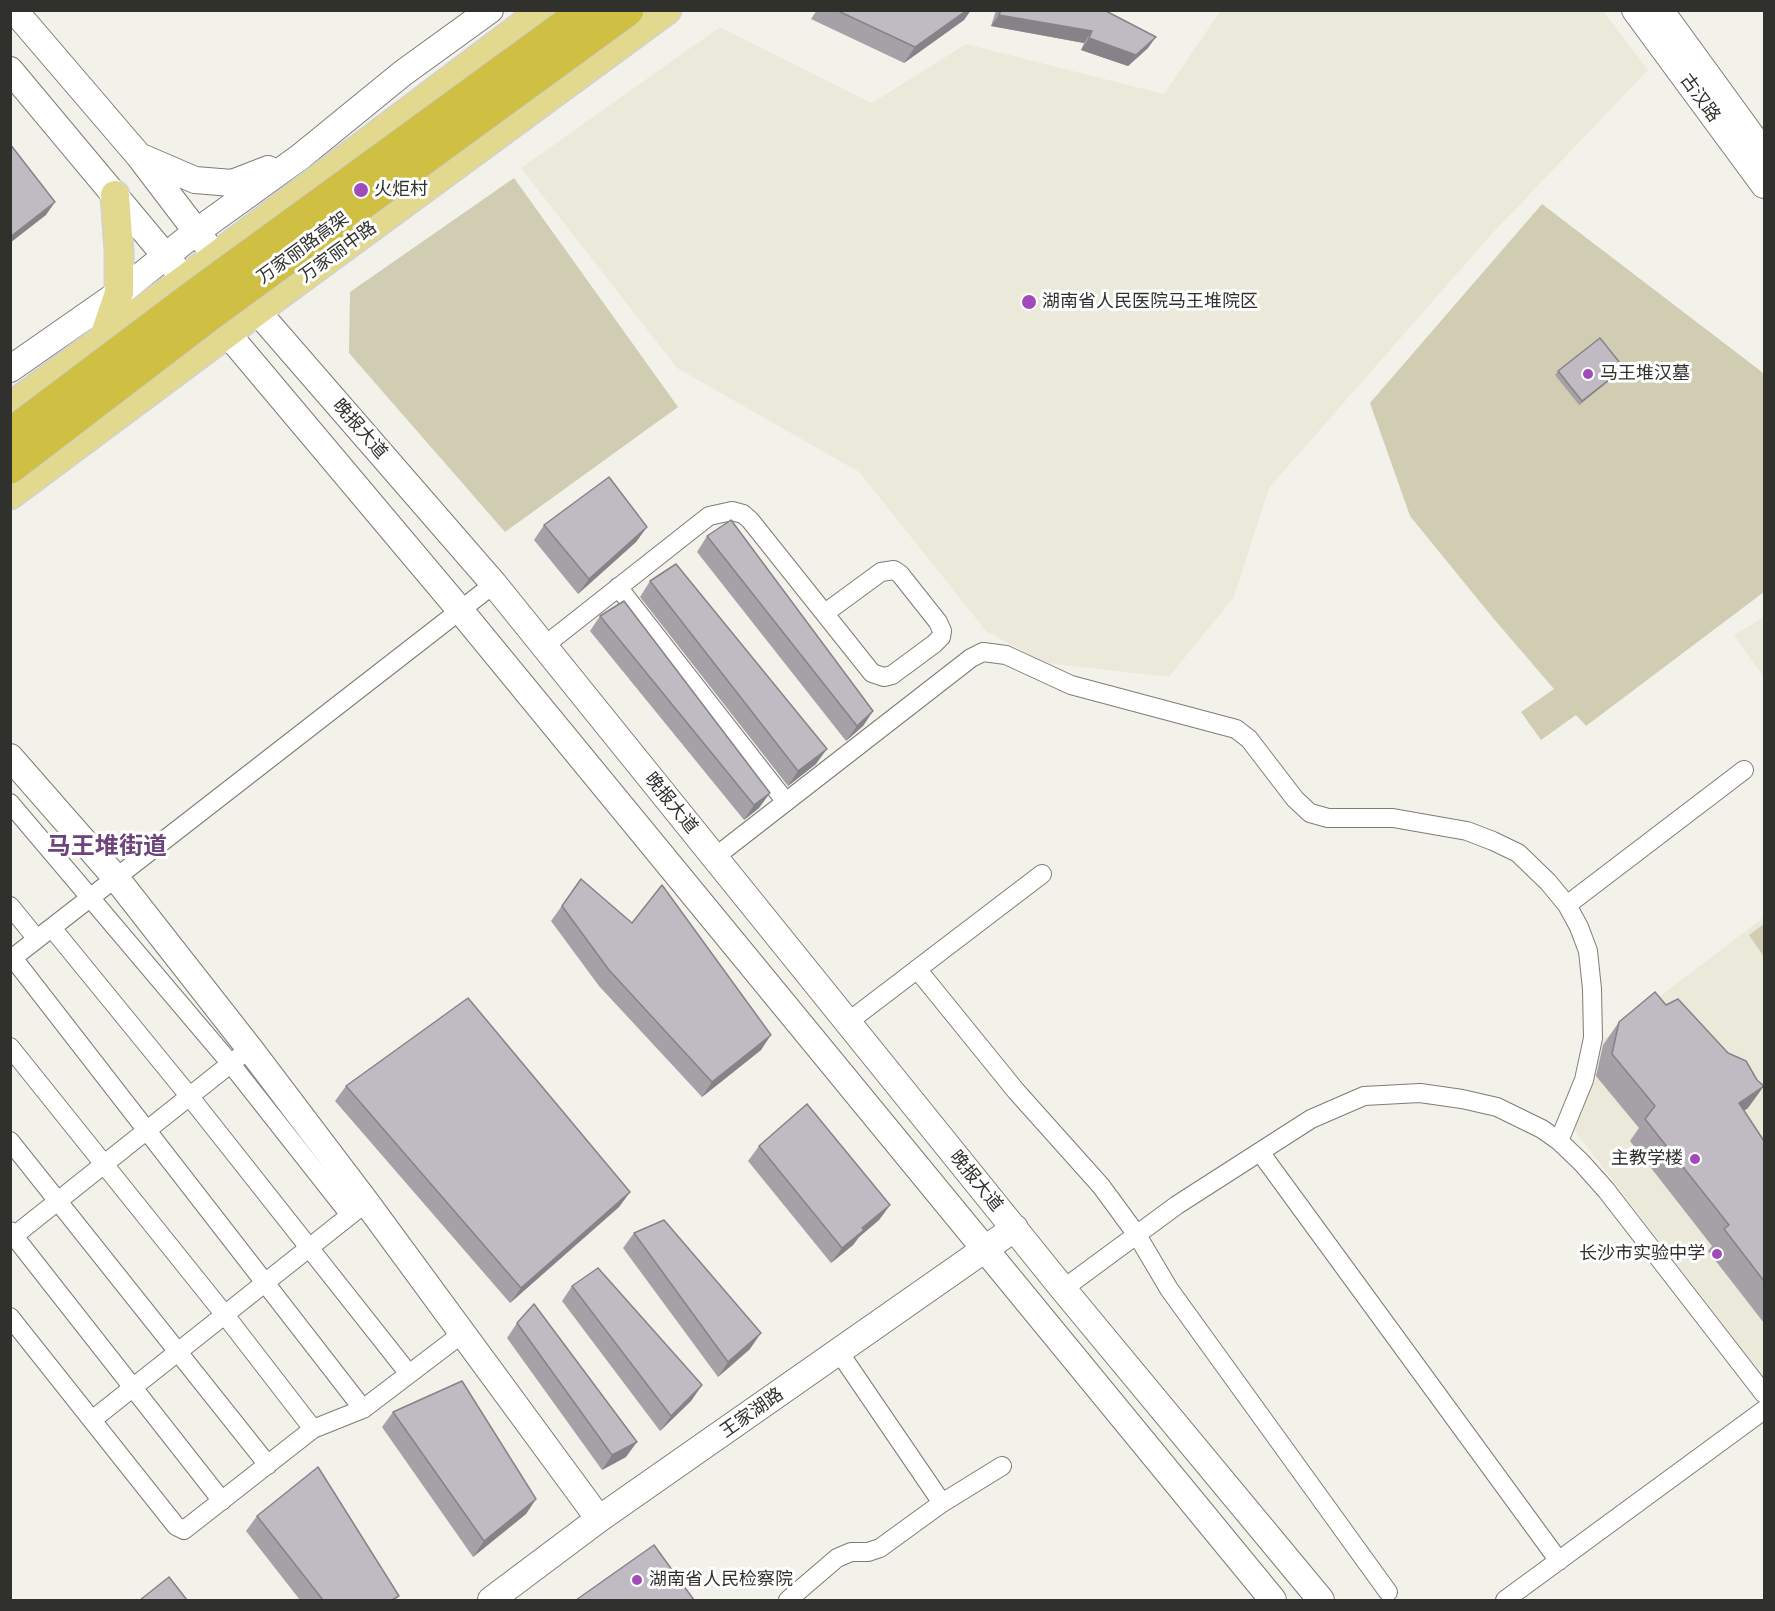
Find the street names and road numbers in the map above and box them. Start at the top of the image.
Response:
street label: 古汉路 [1675,70,1725,126]
street label: 万家丽路高架 [253,208,353,288]
street label: 万家丽中路 [295,217,381,287]
street label: 晚报大道 [328,395,392,463]
street label: 晚报大道 [640,768,702,838]
street label: 晚报大道 [945,1146,1007,1216]
street label: 王家湖路 [716,1384,788,1442]

